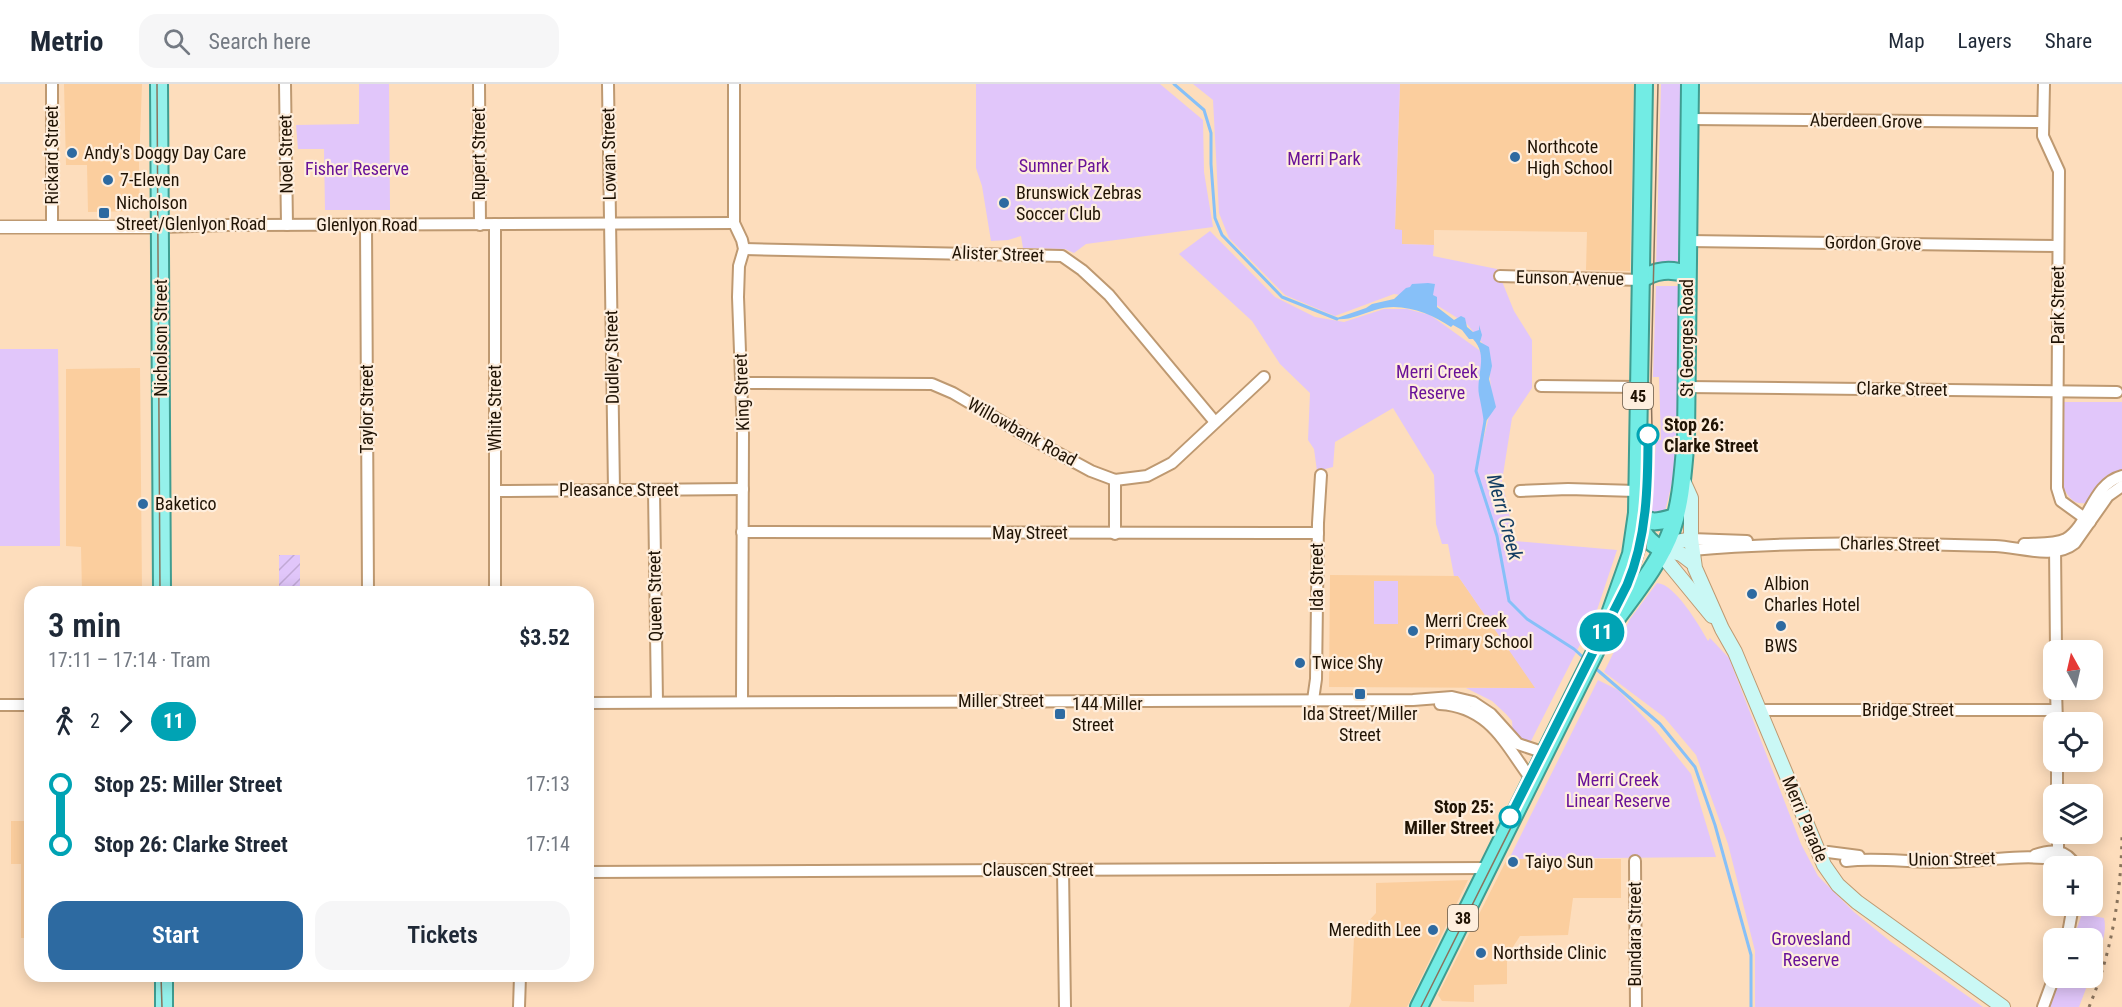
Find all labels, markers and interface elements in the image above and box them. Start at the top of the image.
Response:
search box [139,14,559,68]
text: Metrio [30,25,103,58]
icon: search [160,25,193,58]
text: Search here [208,29,311,54]
text: Map [1888,29,1925,53]
text: Layers [1958,29,2012,53]
text: Share [2045,29,2092,53]
street label: Rickard Street [41,105,62,205]
street label: Rupert Street [468,107,489,201]
street label: Lowan Street [597,107,620,201]
street label: Aberdeen Grove [1810,109,1922,132]
street label: Noel Street [274,114,297,194]
place label: Northcote High School [1527,136,1613,178]
place label: Andy's Doggy Day Care [84,142,246,163]
marker: Andy's Doggy Day Care [65,146,79,160]
park label: Merri Park [1287,148,1361,169]
marker: Northcote High School [1508,150,1522,164]
park label: Sumner Park [1019,155,1109,176]
park label: Fisher Reserve [305,158,409,179]
place label: 7-Eleven [120,169,180,190]
marker: 7-Eleven [101,173,115,187]
place label: Brunswick Zebras Soccer Club [1016,182,1142,224]
place label: Nicholson Street/Glenlyon Road [116,192,266,234]
marker: Brunswick Zebras Soccer Club [997,196,1011,210]
marker: Nicholson Street/Glenlyon Road [97,206,111,220]
street label: Glenlyon Road [316,214,418,235]
street label: Gordon Grove [1824,231,1922,254]
street label: Alister Street [951,241,1045,266]
street label: Eunson Avenue [1516,266,1624,289]
street label: Park Street [2047,266,2068,344]
street label: Nicholson Street [150,279,171,397]
street label: St Georges Road [1676,279,1697,397]
street label: Dudley Street [600,310,623,404]
street label: King Street [730,353,753,431]
park label: Merri Creek Reserve [1396,361,1478,403]
street label: Taylor Street [356,364,377,454]
street label: White Street [484,365,505,451]
street label: Clarke Street [1856,377,1948,400]
road number: 45 [1623,383,1653,409]
street label: Willowbank Road [964,393,1080,470]
place label: Stop 26: Clarke Street [1664,414,1759,456]
marker: Stop 26: Clarke Street [1637,424,1659,446]
water label: Merri Creek [1482,471,1528,564]
street label: Pleasance Street [559,479,679,500]
place label: Baketico [155,493,217,514]
marker: Baketico [136,497,150,511]
street label: May Street [992,522,1068,543]
street label: Charles Street [1840,532,1940,555]
street label: Ida Street [1306,543,1327,611]
street label: Queen Street [643,550,666,642]
place label: Albion Charles Hotel [1764,573,1860,615]
marker: Albion Charles Hotel [1745,587,1759,601]
text: 3 min [48,606,121,645]
place label: Merri Creek Primary School [1425,610,1533,652]
line badge: 11 [1575,612,1629,652]
marker: BWS [1774,619,1788,633]
text: 11 [1591,620,1613,644]
marker: Merri Creek Primary School [1406,624,1420,638]
text: $3.52 [519,625,570,650]
place label: BWS [1765,635,1797,656]
north arrow [2043,640,2103,700]
map controls [2043,640,2103,988]
text: 17:11 – 17:14 · Tram [48,648,211,672]
place label: Twice Shy [1312,652,1384,673]
marker: Twice Shy [1293,656,1307,670]
marker: Ida Street/Miller Street [1353,687,1367,701]
street label: Miller Street [958,690,1044,711]
place label: 144 Miller Street [1072,693,1143,735]
street label: Bridge Street [1862,699,1954,720]
place label: Ida Street/Miller Street [1303,703,1418,745]
icon: walk [48,705,81,738]
icon: forward [109,705,142,738]
marker: 144 Miller Street [1053,707,1067,721]
text: 2 [90,709,100,733]
text: 11 [163,709,184,733]
button: locate [2043,712,2103,772]
park label: Merri Creek Linear Reserve [1566,769,1670,811]
text: Stop 25: Miller Street [94,772,282,797]
text: 17:13 [526,772,570,796]
street label: Merri Parade [1778,773,1833,865]
button: layers [2043,784,2103,844]
place label: Stop 25: Miller Street [1404,796,1494,838]
marker: Stop 25: Miller Street [1499,806,1521,828]
text: Stop 26: Clarke Street [94,832,288,857]
text: 17:14 [526,832,570,856]
street label: Union Street [1908,847,1996,870]
place label: Taiyo Sun [1525,851,1593,872]
marker: Taiyo Sun [1506,855,1520,869]
button: + [2043,856,2103,916]
street label: Clauscen Street [982,859,1094,880]
street label: Bundara Street [1624,882,1645,986]
button: Start [48,901,303,970]
button: Tickets [315,901,570,970]
road number: 38 [1448,905,1478,931]
place label: Meredith Lee [1329,919,1421,940]
marker: Meredith Lee [1426,923,1440,937]
park label: Grovesland Reserve [1771,928,1851,970]
button: − [2043,928,2103,988]
place label: Northside Clinic [1493,942,1607,963]
marker: Northside Clinic [1474,946,1488,960]

